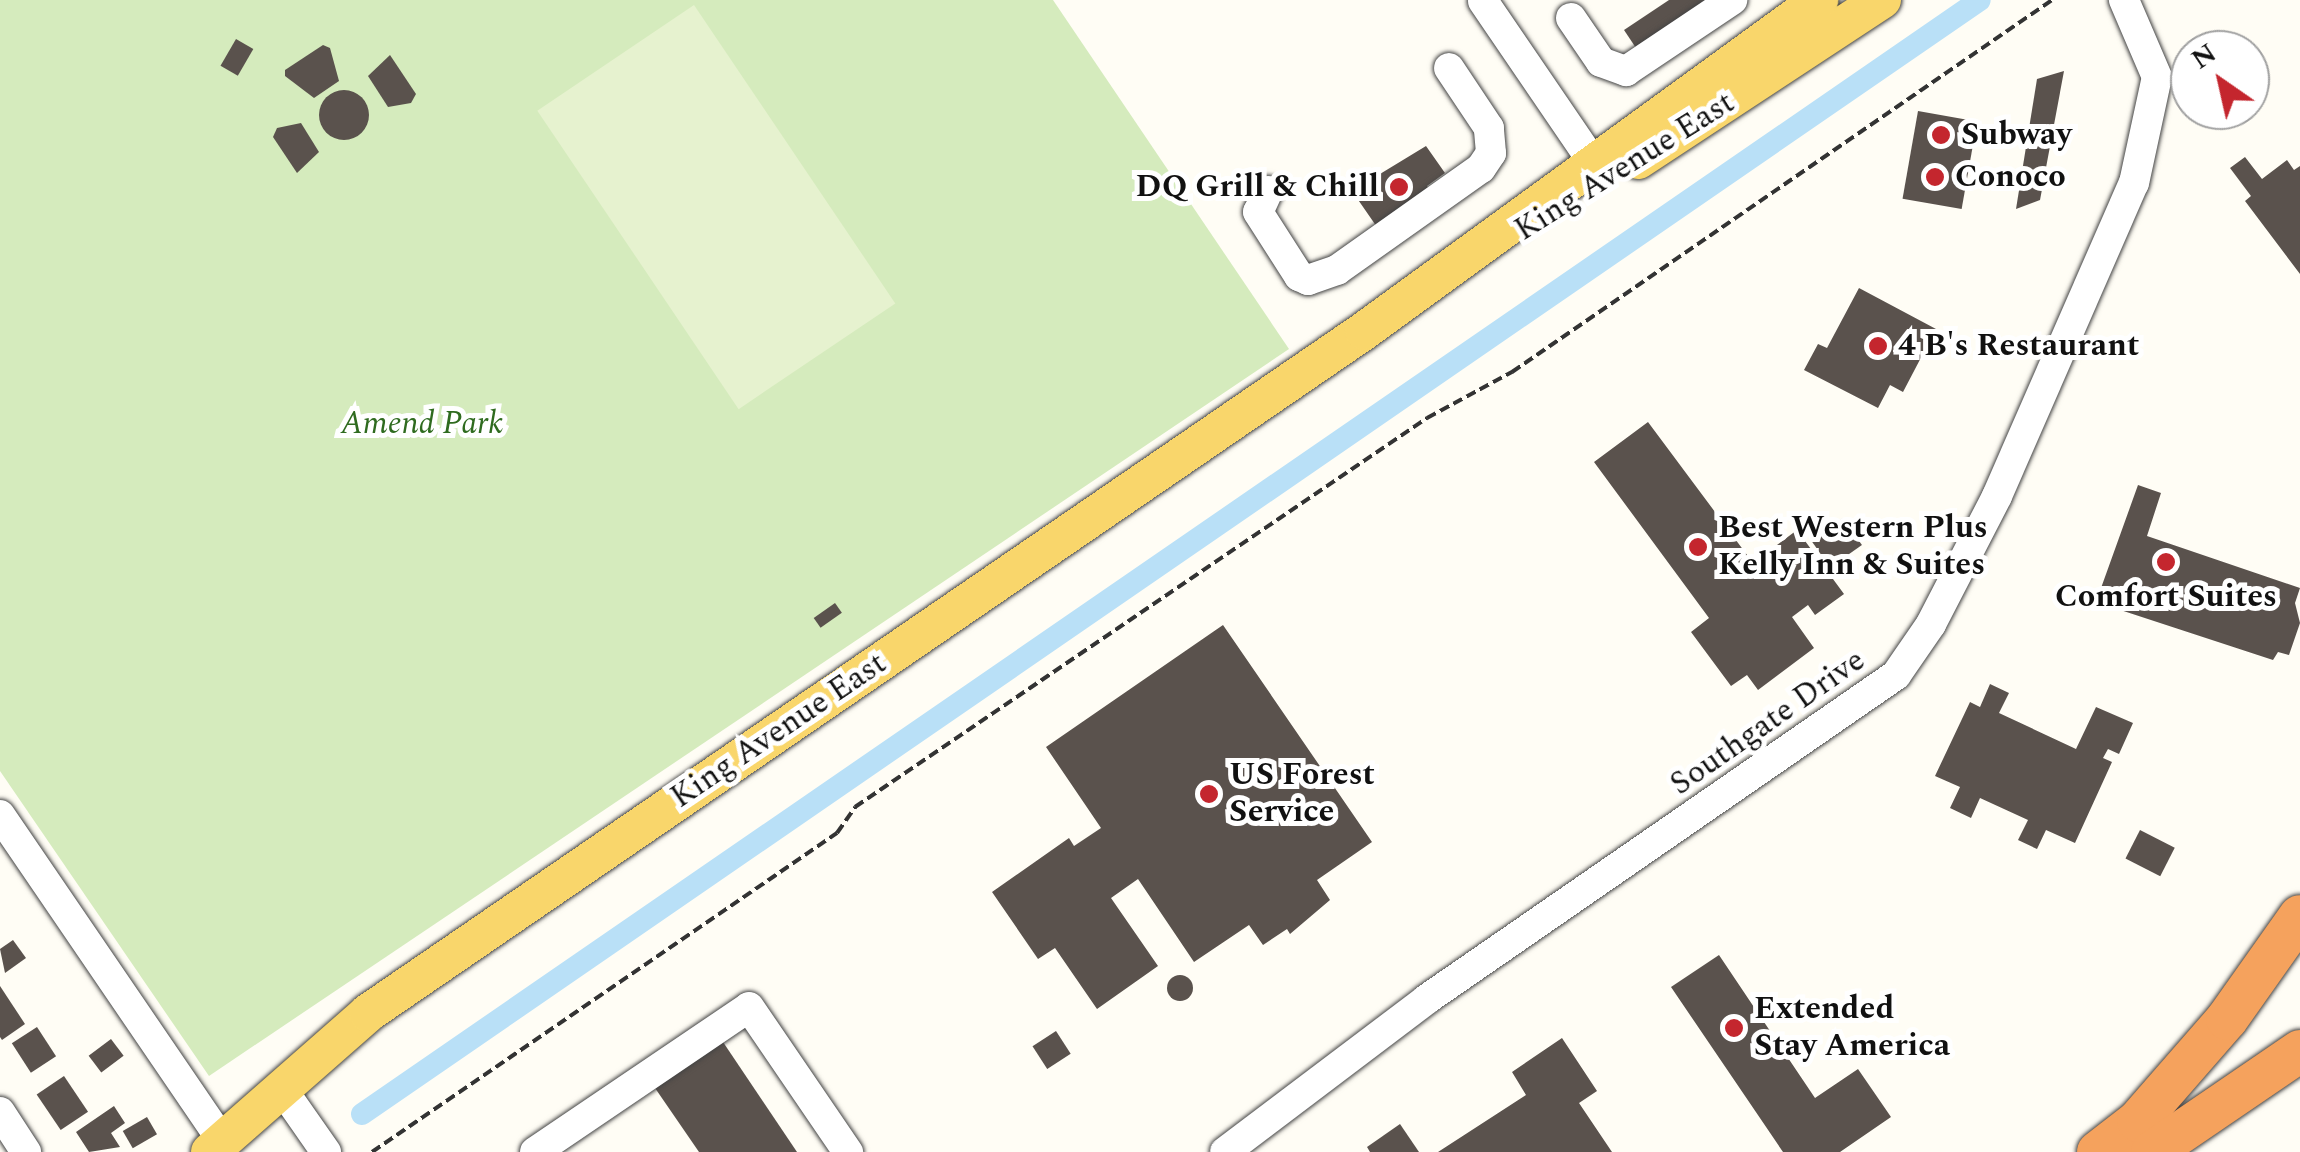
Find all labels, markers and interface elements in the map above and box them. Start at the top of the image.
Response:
north arrow [2170,30,2270,130]
text: N [2183,32,2226,81]
street label: King Avenue East [1508,84,1742,250]
place label: Subway [1961,116,2072,154]
marker: Subway [1930,124,1952,146]
place label: Conoco [1955,158,2066,196]
marker: Conoco [1924,166,1946,188]
place label: DQ Grill & Chill [1135,168,1379,206]
marker: DQ Grill & Chill [1388,176,1410,198]
place label: 4 B's Restaurant [1898,327,2139,365]
marker: 4 B's Restaurant [1867,335,1889,357]
park label: Amend Park [341,405,503,443]
place label: Best Western Plus Kelly Inn & Suites [1718,510,1988,585]
marker: Best Western Plus Kelly Inn & Suites [1687,536,1709,558]
marker: Comfort Suites [2155,551,2177,573]
place label: Comfort Suites [2055,578,2277,616]
street label: Southgate Drive [1663,642,1873,804]
street label: King Avenue East [664,645,894,817]
place label: US Forest Service [1229,757,1375,832]
marker: US Forest Service [1198,783,1220,805]
place label: Extended Stay America [1754,991,1950,1066]
marker: Extended Stay America [1723,1017,1745,1039]

